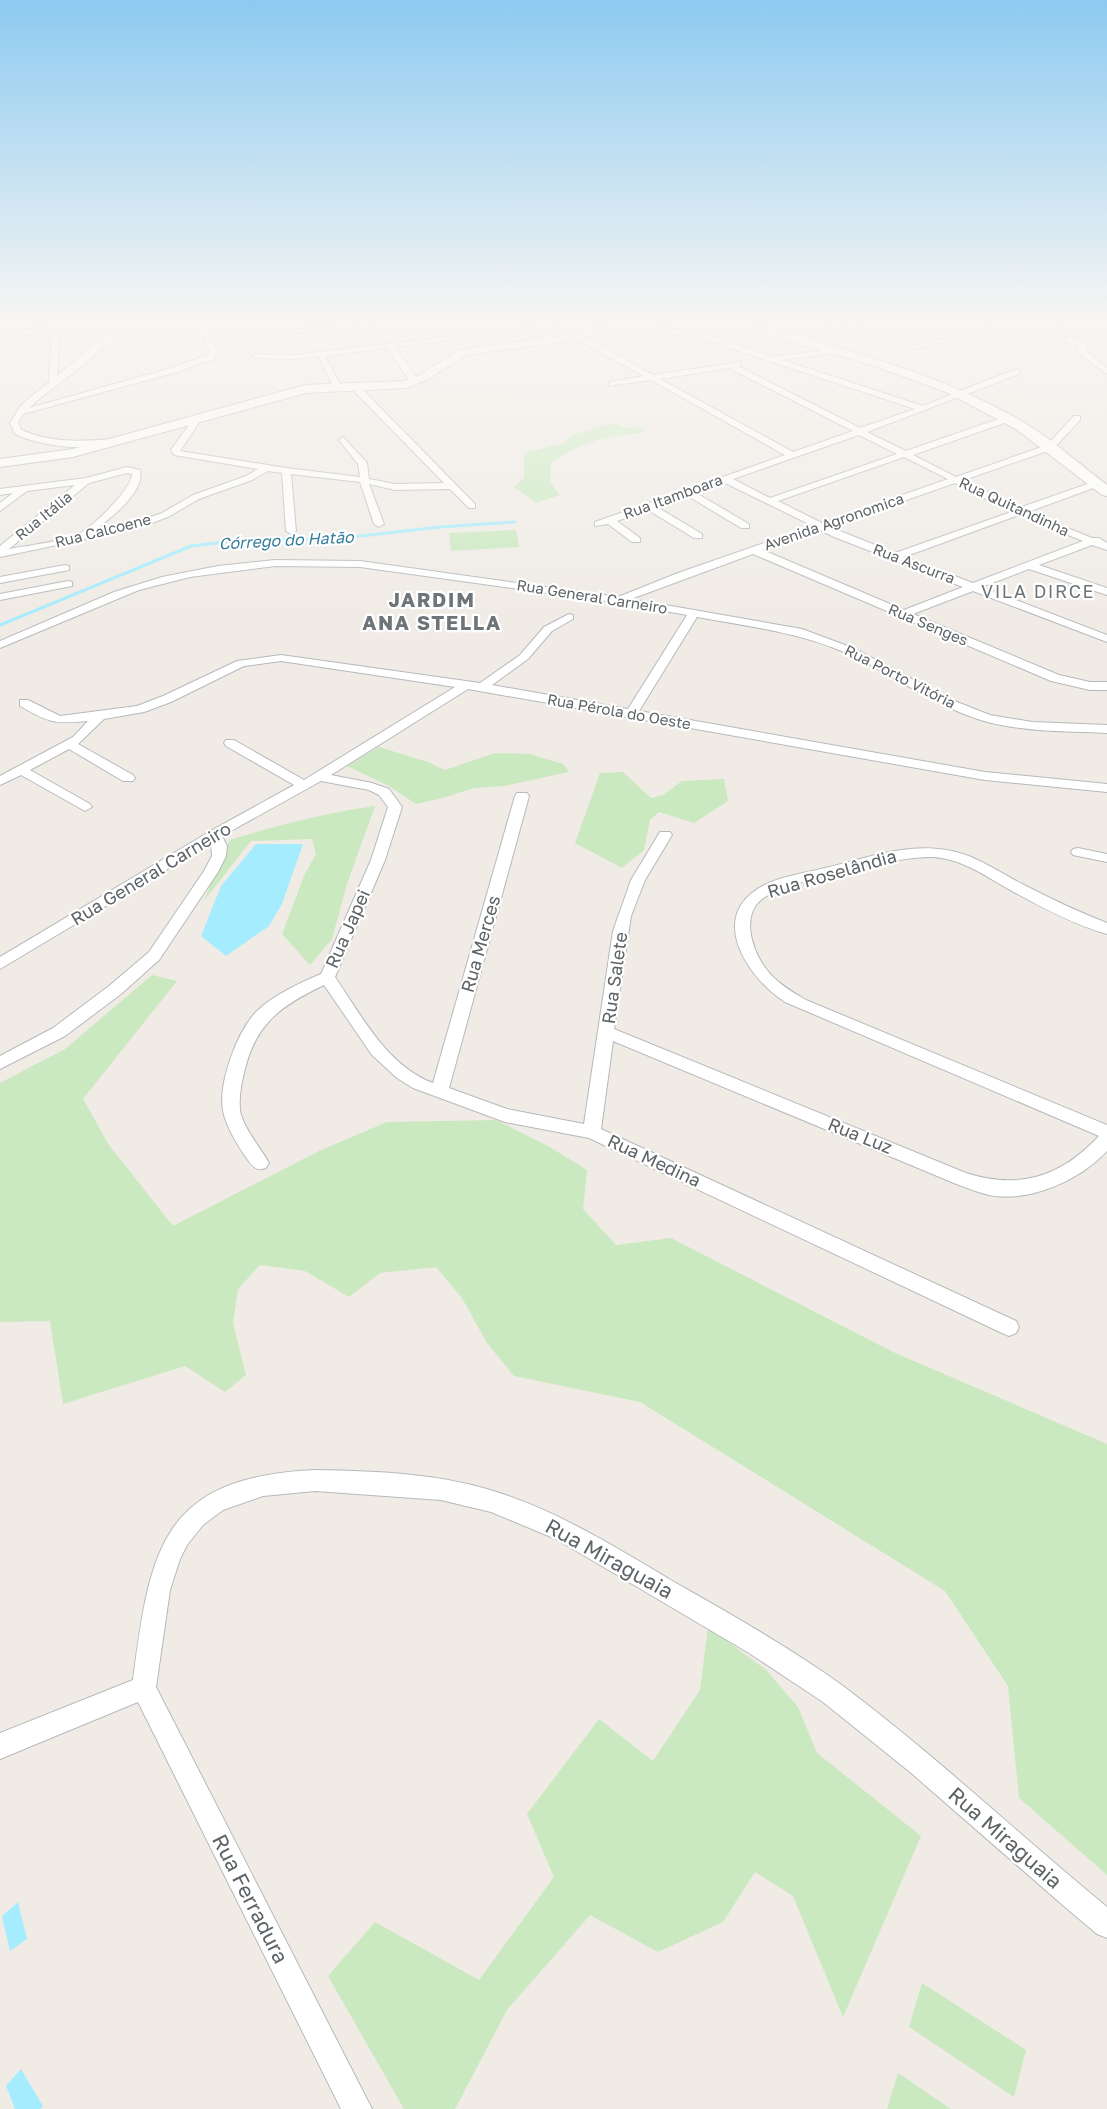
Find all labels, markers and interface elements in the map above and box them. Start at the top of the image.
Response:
street label: Rua Itamboara [620,470,725,522]
street label: Rua Quitandinha [957,473,1072,539]
street label: Rua Itália [11,487,75,544]
street label: Avenida Agronomica [761,489,906,553]
street label: Rua Calcoene [53,509,153,551]
water label: Córrego do Hatão [218,526,355,554]
street label: Rua Ascurra [871,539,958,587]
street label: Rua General Carneiro [516,575,669,617]
district label: VILA DIRCE [981,580,1095,602]
district label: JARDIM ANA STELLA [362,587,502,634]
street label: Rua Senges [886,599,971,649]
street label: Rua Porto Vitória [842,640,959,712]
street label: Rua Pérola do Oeste [546,689,693,733]
street label: Rua General Carneiro [66,817,234,930]
street label: Rua Roselândia [765,844,899,902]
street label: Rua Japei [320,886,374,971]
street label: Rua Merces [456,893,504,995]
street label: Rua Salete [597,930,631,1025]
street label: Rua Luz [825,1112,896,1158]
street label: Rua Medina [604,1129,705,1191]
street label: Rua Miraguaia [541,1512,678,1604]
street label: Rua Miraguaia [943,1781,1068,1894]
street label: Rua Ferradura [207,1830,295,1968]

